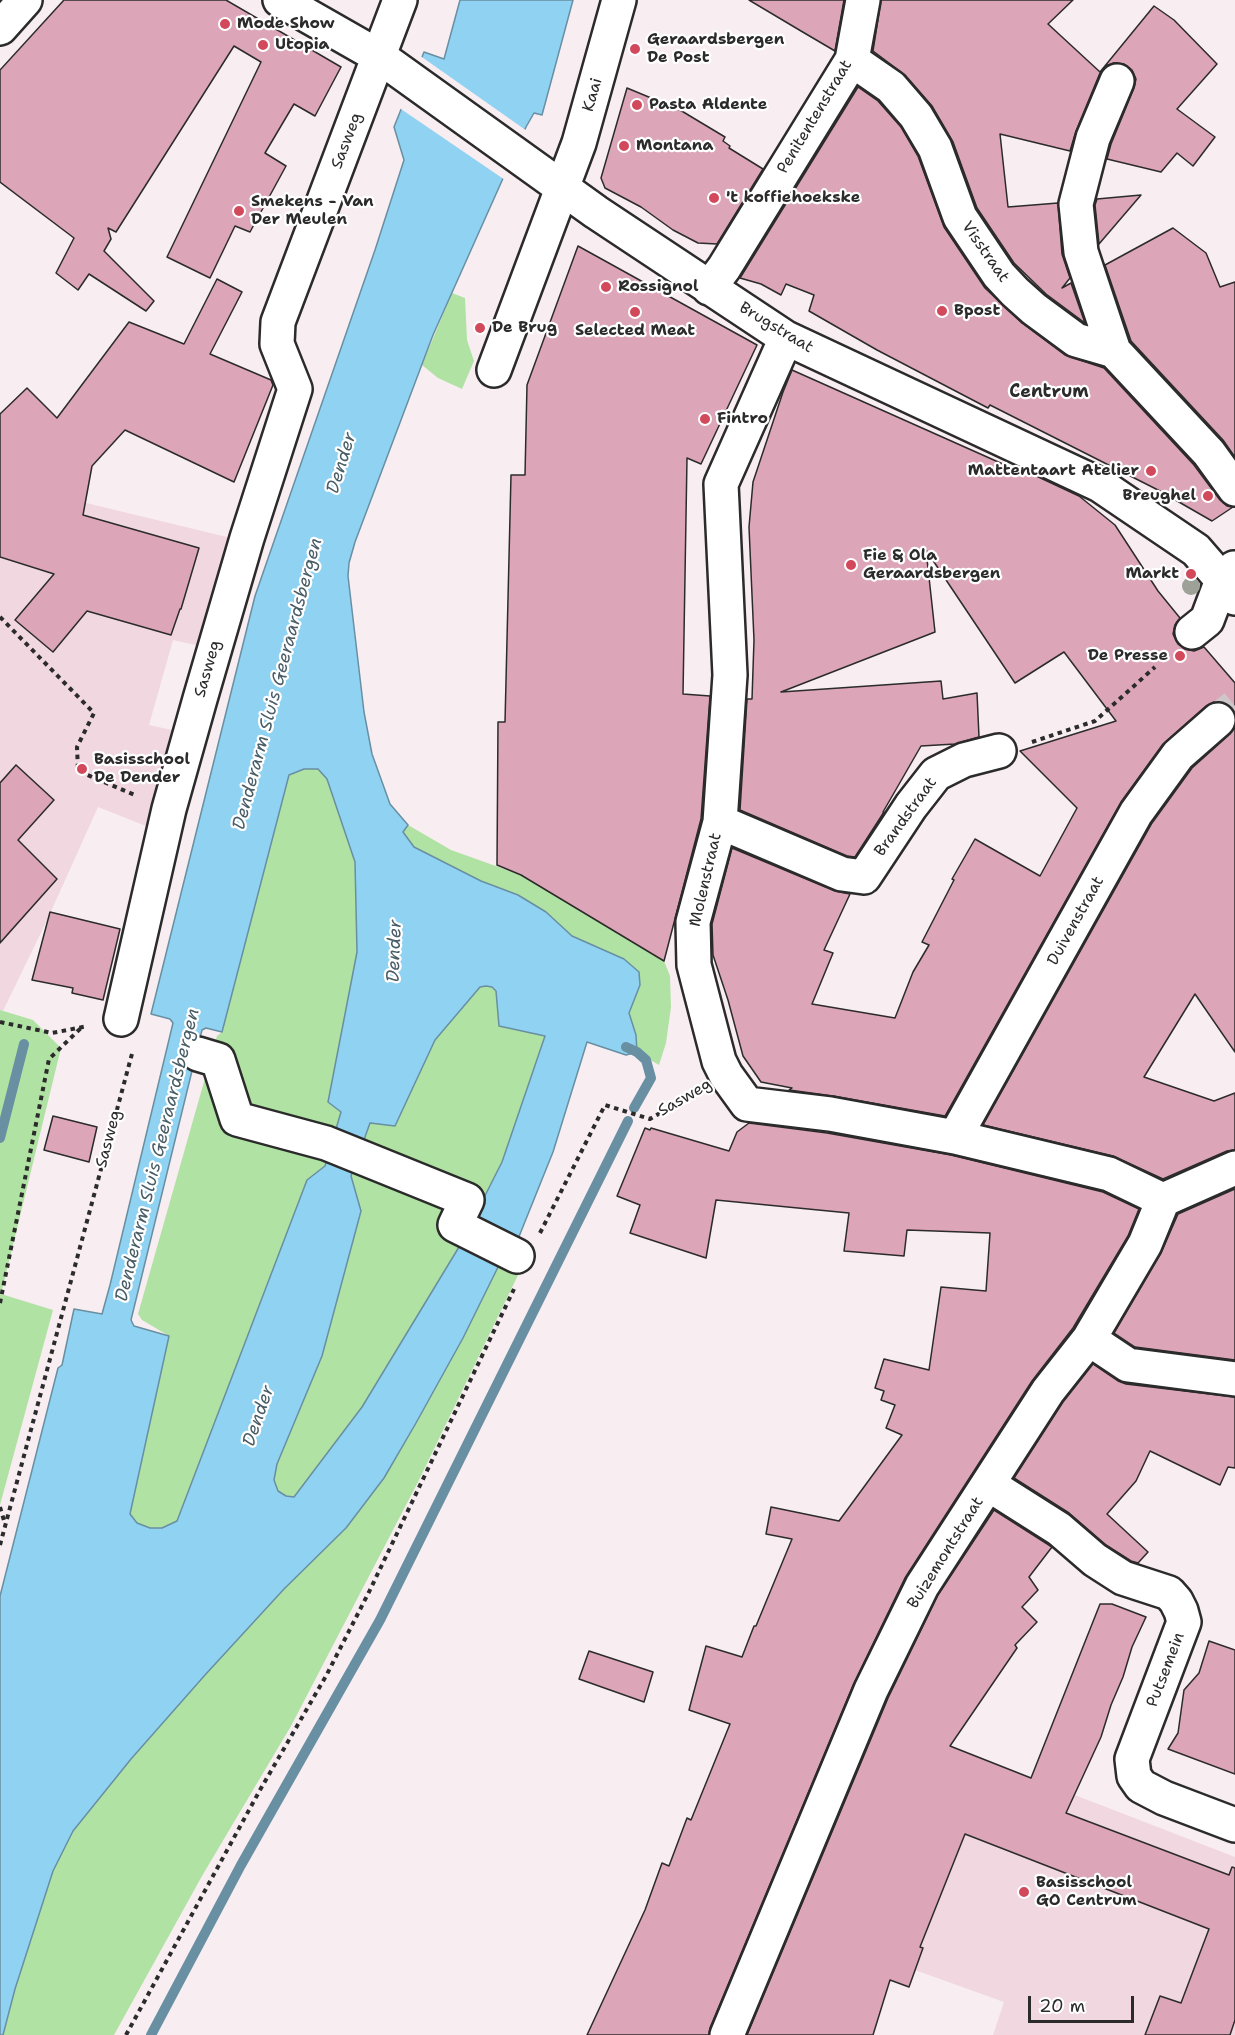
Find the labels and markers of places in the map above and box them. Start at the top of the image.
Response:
place label: Mode Show [237,14,335,34]
marker: Mode Show [218,17,232,31]
place label: Geraardsbergen De Post [647,30,785,68]
place label: Utopia [275,35,330,55]
marker: Utopia [256,38,270,52]
marker: Geraardsbergen De Post [628,42,642,56]
place label: Pasta Aldente [649,95,767,115]
marker: Pasta Aldente [630,98,644,112]
place label: Montana [636,136,713,156]
marker: Montana [617,139,631,153]
place label: 't koffiehoekske [726,188,860,208]
marker: 't koffiehoekske [707,191,721,205]
place label: Smekens - Van Der Meulen [251,192,374,230]
marker: Smekens - Van Der Meulen [232,204,246,218]
place label: Rossignol [618,277,699,297]
marker: Rossignol [599,280,613,294]
place label: Bpost [954,301,1000,321]
marker: Bpost [935,304,949,318]
marker: Selected Meat [628,305,642,319]
place label: De Brug [492,318,557,338]
marker: De Brug [473,321,487,335]
place label: Selected Meat [575,321,695,341]
place label: Fintro [717,409,768,429]
marker: Fintro [698,412,712,426]
place label: Mattentaart Atelier [968,461,1139,481]
marker: Mattentaart Atelier [1144,464,1158,478]
place label: Breughel [1123,486,1196,506]
marker: Breughel [1201,489,1215,503]
place label: Fie & Ola Geraardsbergen [863,546,1001,584]
marker: Fie & Ola Geraardsbergen [844,558,858,572]
place label: Markt [1126,564,1179,584]
marker: Markt [1184,567,1198,581]
place label: De Presse [1088,646,1168,666]
marker: De Presse [1173,649,1187,663]
place label: Basisschool De Dender [94,750,190,788]
marker: Basisschool De Dender [75,762,89,776]
place label: Basisschool GO Centrum [1036,1873,1137,1911]
marker: Basisschool GO Centrum [1017,1885,1031,1899]

